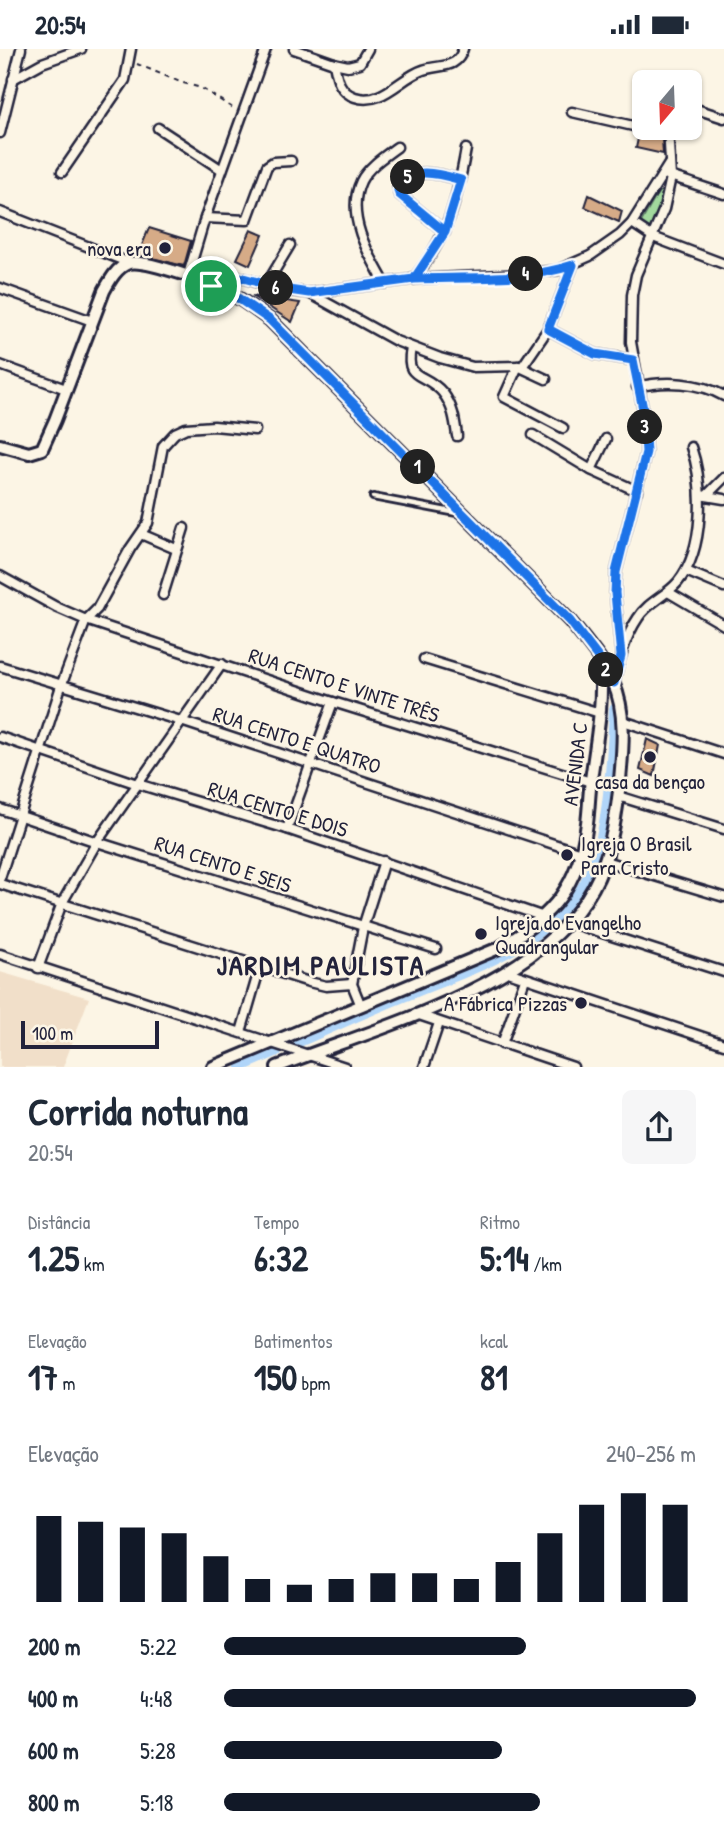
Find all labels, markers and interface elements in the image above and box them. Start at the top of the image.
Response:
text: 20:54 [35,7,86,42]
north arrow [632,70,702,140]
map controls [632,70,702,140]
pin: 5 [390,159,426,195]
text: 5 [403,163,412,189]
place label: nova era [87,234,151,263]
marker: nova era [157,240,173,256]
pin [181,256,241,316]
pin: 4 [508,257,544,292]
text: 4 [522,260,529,286]
icon: arrive [192,267,230,305]
pin: 6 [258,271,294,305]
text: 6 [272,274,279,300]
pin: 3 [628,409,662,445]
text: 3 [640,413,649,439]
pin: 1 [400,449,436,485]
text: 1 [414,453,421,479]
street label: RUA CENTO E VINTE TRÊS [245,641,443,730]
pin: 2 [588,653,624,687]
text: 2 [601,656,610,682]
street label: RUA CENTO E QUATRO [209,699,385,781]
street label: AVENIDA C [555,721,595,807]
marker: casa da bençao [642,749,658,765]
place label: casa da bençao [595,767,705,796]
street label: RUA CENTO E DOIS [205,774,352,844]
street label: RUA CENTO E SEIS [151,828,295,900]
place label: Igreja O Brasil Para Cristo [581,829,692,882]
marker: Igreja O Brasil Para Cristo [559,847,575,863]
place label: Igreja do Evangelho Quadrangular [495,908,641,961]
marker: Igreja do Evangelho Quadrangular [473,926,489,942]
district label: JARDIM PAULISTA [217,946,425,984]
place label: A Fábrica Pizzas [444,989,567,1018]
marker: A Fábrica Pizzas [573,995,589,1011]
scale bar [21,1018,159,1050]
text: 100 m [32,1020,73,1046]
text: Corrida noturna [28,1085,248,1137]
button: share [622,1090,696,1164]
text: 20:54 [28,1137,73,1168]
text: Distância [28,1209,90,1235]
text: Tempo [254,1209,299,1235]
text: Ritmo [480,1209,520,1235]
text: 1.25 [28,1235,79,1282]
text: 6:32 [254,1235,308,1282]
text: 5:14 [480,1235,529,1282]
text: km [79,1251,105,1277]
text: /km [529,1251,562,1277]
text: Elevação [28,1328,87,1354]
text: Batimentos [254,1328,332,1354]
text: kcal [480,1328,508,1354]
text: 17 [28,1354,58,1401]
text: 150 [254,1354,297,1401]
text: 81 [480,1354,508,1401]
text: m [58,1370,75,1396]
text: bpm [297,1370,330,1396]
text: Elevação [28,1438,99,1469]
text: 240–256 m [606,1438,696,1469]
text: 200 m [28,1631,80,1662]
text: 5:22 [140,1631,177,1662]
text: 400 m [28,1683,78,1714]
text: 4:48 [140,1683,173,1714]
text: 600 m [28,1735,79,1766]
text: 5:28 [140,1735,176,1766]
text: 800 m [28,1787,80,1818]
text: 5:18 [140,1787,173,1818]

